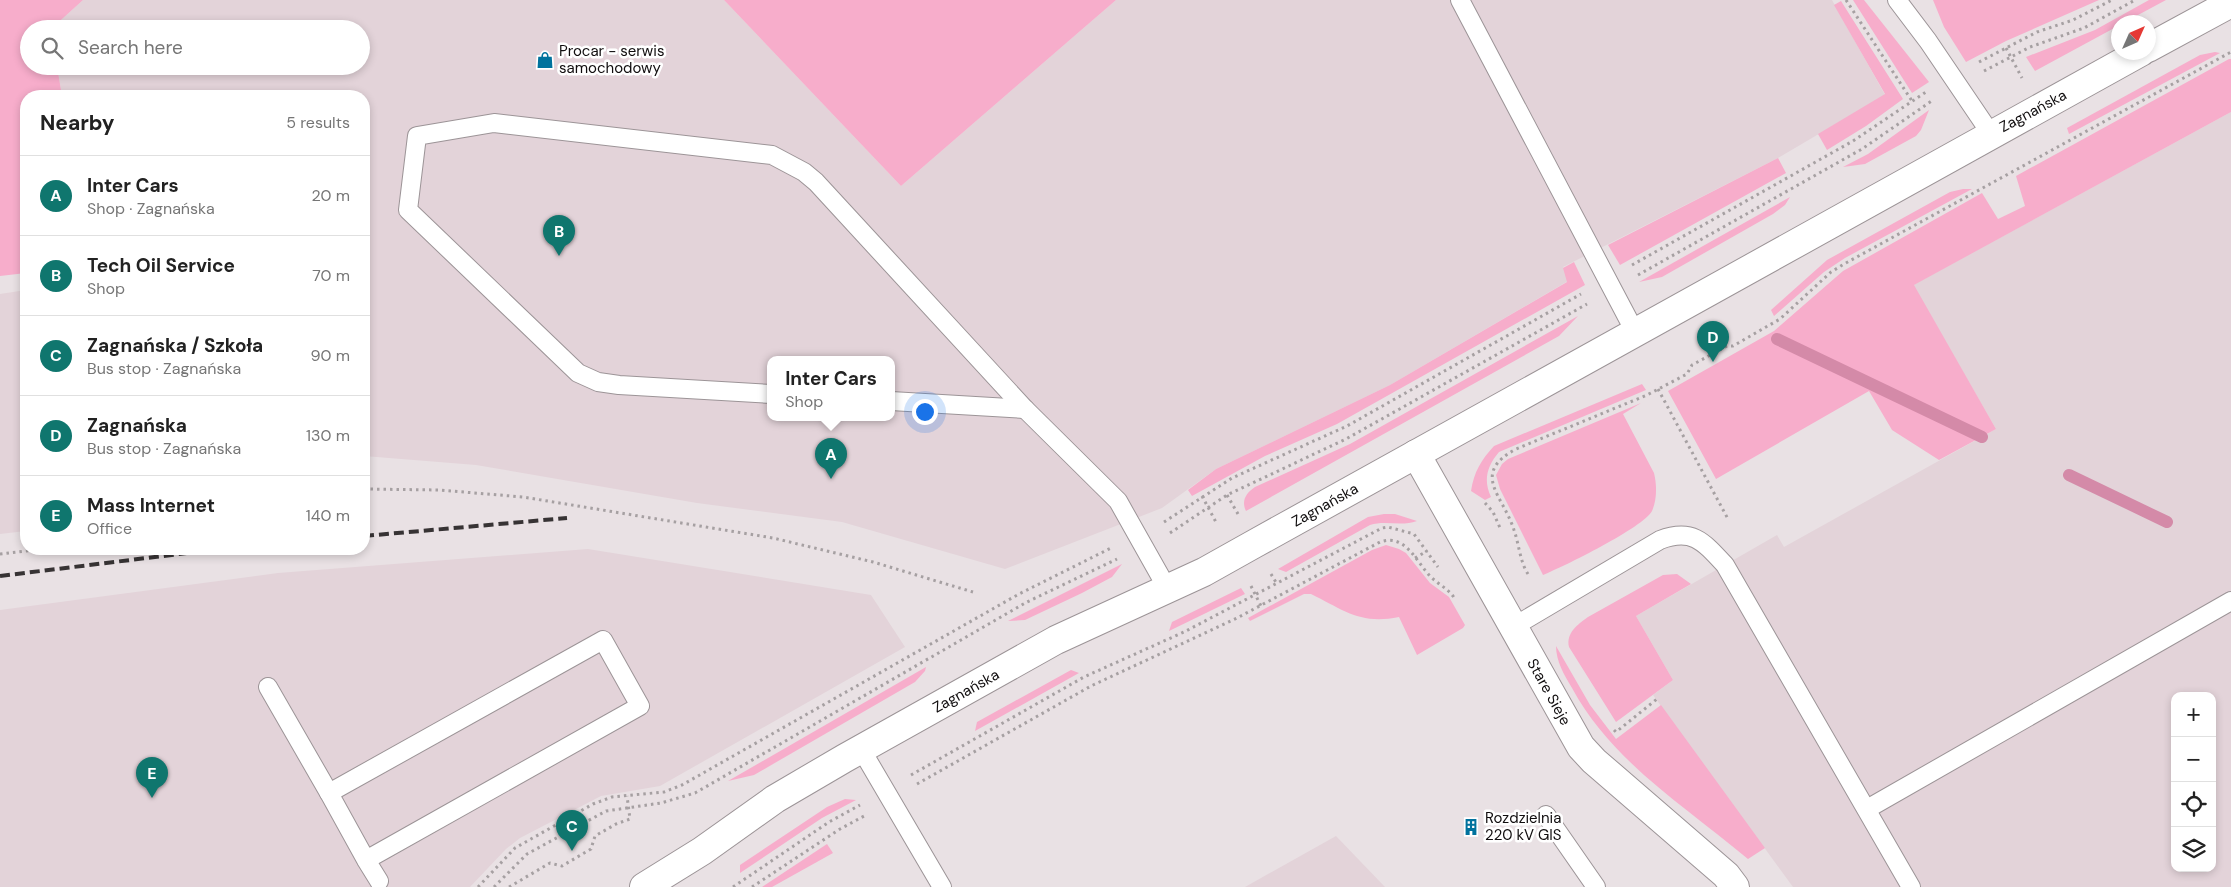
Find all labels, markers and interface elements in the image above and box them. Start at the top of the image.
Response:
north arrow [2111,15,2156,60]
search box [20,20,370,75]
icon: search [38,34,66,62]
text: Search here [78,35,183,60]
place label: Procar - serwis samochodowy [559,41,664,78]
shop icon: Procar - serwis samochodowy [535,50,555,70]
street label: Zagnańska [1996,85,2070,137]
text: Nearby [40,109,114,137]
text: 5 results [286,112,350,133]
text: Inter Cars [87,173,179,198]
text: A [50,185,62,206]
text: 20 m [311,185,350,206]
text: Shop · Zagnańska [87,198,215,219]
pin: B [543,215,575,256]
text: Tech Oil Service [87,253,235,278]
text: B [51,265,61,286]
text: 70 m [312,265,350,286]
text: Shop [87,278,125,299]
pin: D [1697,321,1729,362]
text: Zagnańska / Szkoła [87,333,263,358]
text: C [50,345,62,366]
text: 90 m [310,345,350,366]
popup [767,356,895,421]
text: Bus stop · Zagnańska [87,358,241,379]
text: Inter Cars [785,366,877,391]
text: Shop [785,391,823,412]
your location [912,399,938,425]
text: Zagnańska [87,413,187,438]
text: D [50,425,62,446]
text: 130 m [306,425,350,446]
text: Bus stop · Zagnańska [87,438,241,459]
pin: A [815,438,847,479]
street label: Zagnańska [1288,479,1362,531]
text: Mass Internet [87,493,215,518]
text: E [51,505,61,526]
text: 140 m [306,505,350,526]
text: Office [87,518,132,539]
street label: Stare Sieje [1522,655,1576,729]
street label: Zagnańska [929,665,1003,717]
map controls [2171,692,2216,872]
button: + [2171,692,2216,737]
button: − [2171,737,2216,782]
pin: E [136,757,168,798]
button: locate [2171,782,2216,827]
place label: Rozdzielnia 220 kV GIS [1485,808,1562,845]
pin: C [556,810,588,851]
building icon: Rozdzielnia 220 kV GIS [1461,817,1481,837]
button: layers [2171,827,2216,872]

